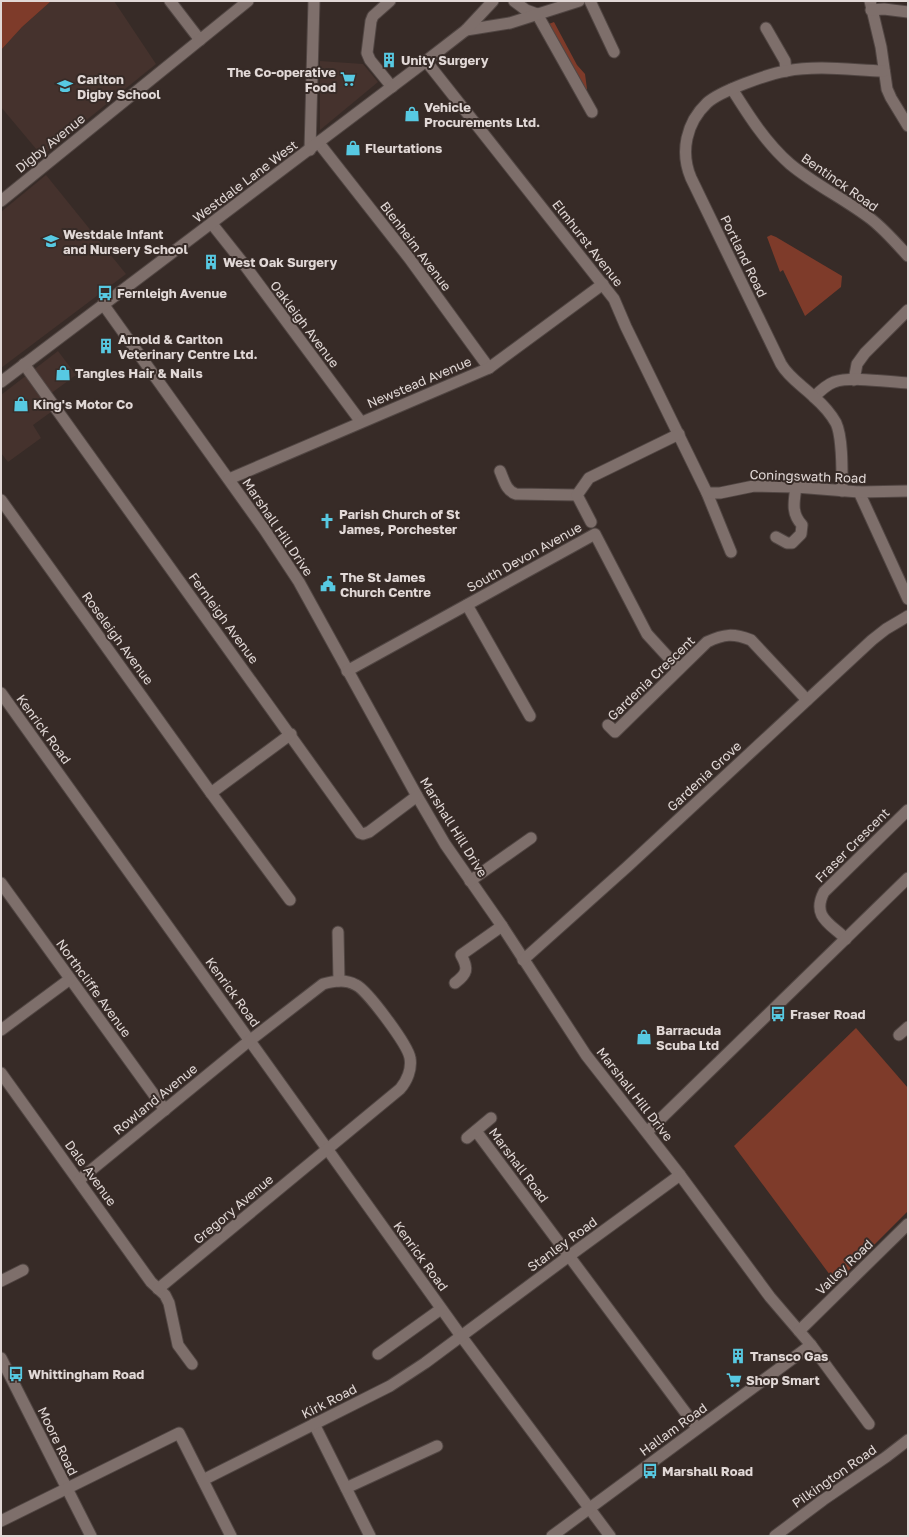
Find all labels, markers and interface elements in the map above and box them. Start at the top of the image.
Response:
building icon: Unity Surgery [380,51,398,69]
place label: Unity Surgery [401,52,489,68]
place label: The Co-operative Food [227,64,336,95]
supermarket icon: The Co-operative Food [339,70,357,88]
place label: Carlton Digby School [77,71,161,102]
school or university icon: Carlton Digby School [56,77,74,95]
place label: Vehicle Procurements Ltd. [424,99,540,130]
shop icon: Vehicle Procurements Ltd. [403,105,421,123]
street label: Digby Avenue [12,110,88,176]
street label: Westdale Lane West [189,136,301,226]
shop icon: Fleurtations [344,139,362,157]
place label: Fleurtations [365,140,442,156]
street label: Bentinck Road [798,150,882,214]
street label: Elmhurst Avenue [549,196,627,290]
street label: Blenheim Avenue [377,198,455,294]
street label: Portland Road [717,212,771,300]
place label: Westdale Infant and Nursery School [63,226,188,257]
school or university icon: Westdale Infant and Nursery School [42,232,60,250]
building icon: West Oak Surgery [202,253,220,271]
place label: West Oak Surgery [223,254,337,270]
street label: Oakleigh Avenue [267,277,343,371]
bus stop icon: Fernleigh Avenue [96,284,114,302]
place label: Fernleigh Avenue [117,285,227,301]
place label: Arnold & Carlton Veterinary Centre Ltd. [118,331,258,362]
building icon: Arnold & Carlton Veterinary Centre Ltd. [97,337,115,355]
street label: Newstead Avenue [364,353,474,411]
shop icon: Tangles Hair & Nails [54,364,72,382]
place label: Tangles Hair & Nails [75,365,203,381]
shop icon: King's Motor Co [12,395,30,413]
place label: King's Motor Co [33,396,133,412]
street label: Coningswath Road [749,466,867,486]
street label: Marshall Hill Drive [239,475,317,579]
place label: Parish Church of St James, Porchester [339,506,460,537]
church icon: Parish Church of St James, Porchester [318,512,336,530]
street label: South Devon Avenue [464,519,584,595]
street label: Fernleigh Avenue [186,569,262,667]
place label: The St James Church Centre [340,569,431,600]
public building icon: The St James Church Centre [319,575,337,593]
street label: Roseleigh Avenue [79,588,157,688]
street label: Gardenia Crescent [604,632,698,724]
street label: Kenrick Road [13,691,75,767]
street label: Gardenia Grove [664,738,744,814]
street label: Marshall Hill Drive [417,774,491,880]
street label: Fraser Crescent [811,804,893,886]
street label: Northcliffe Avenue [53,936,135,1040]
street label: Kenrick Road [202,954,264,1030]
bus stop icon: Fraser Road [769,1005,787,1023]
place label: Fraser Road [790,1006,866,1022]
place label: Barracuda Scuba Ltd [656,1022,721,1053]
shop icon: Barracuda Scuba Ltd [635,1028,653,1046]
street label: Marshall Hill Drive [593,1044,677,1144]
street label: Rowland Avenue [110,1060,200,1138]
street label: Marshall Road [486,1125,552,1205]
street label: Dale Avenue [62,1137,120,1209]
street label: Gregory Avenue [190,1171,276,1247]
street label: Stanley Road [524,1213,600,1275]
street label: Kenrick Road [390,1218,452,1294]
street label: Valley Road [812,1236,876,1298]
building icon: Transco Gas [729,1347,747,1365]
place label: Transco Gas [750,1348,828,1364]
bus stop icon: Whittingham Road [7,1365,25,1383]
place label: Whittingham Road [28,1366,144,1382]
supermarket icon: Shop Smart [725,1371,743,1389]
place label: Shop Smart [746,1372,820,1388]
street label: Kirk Road [299,1380,359,1422]
street label: Hallam Road [636,1399,710,1459]
street label: Moore Road [35,1404,81,1478]
street label: Pilkington Road [789,1441,879,1511]
bus stop icon: Marshall Road [641,1462,659,1480]
place label: Marshall Road [662,1463,753,1479]

